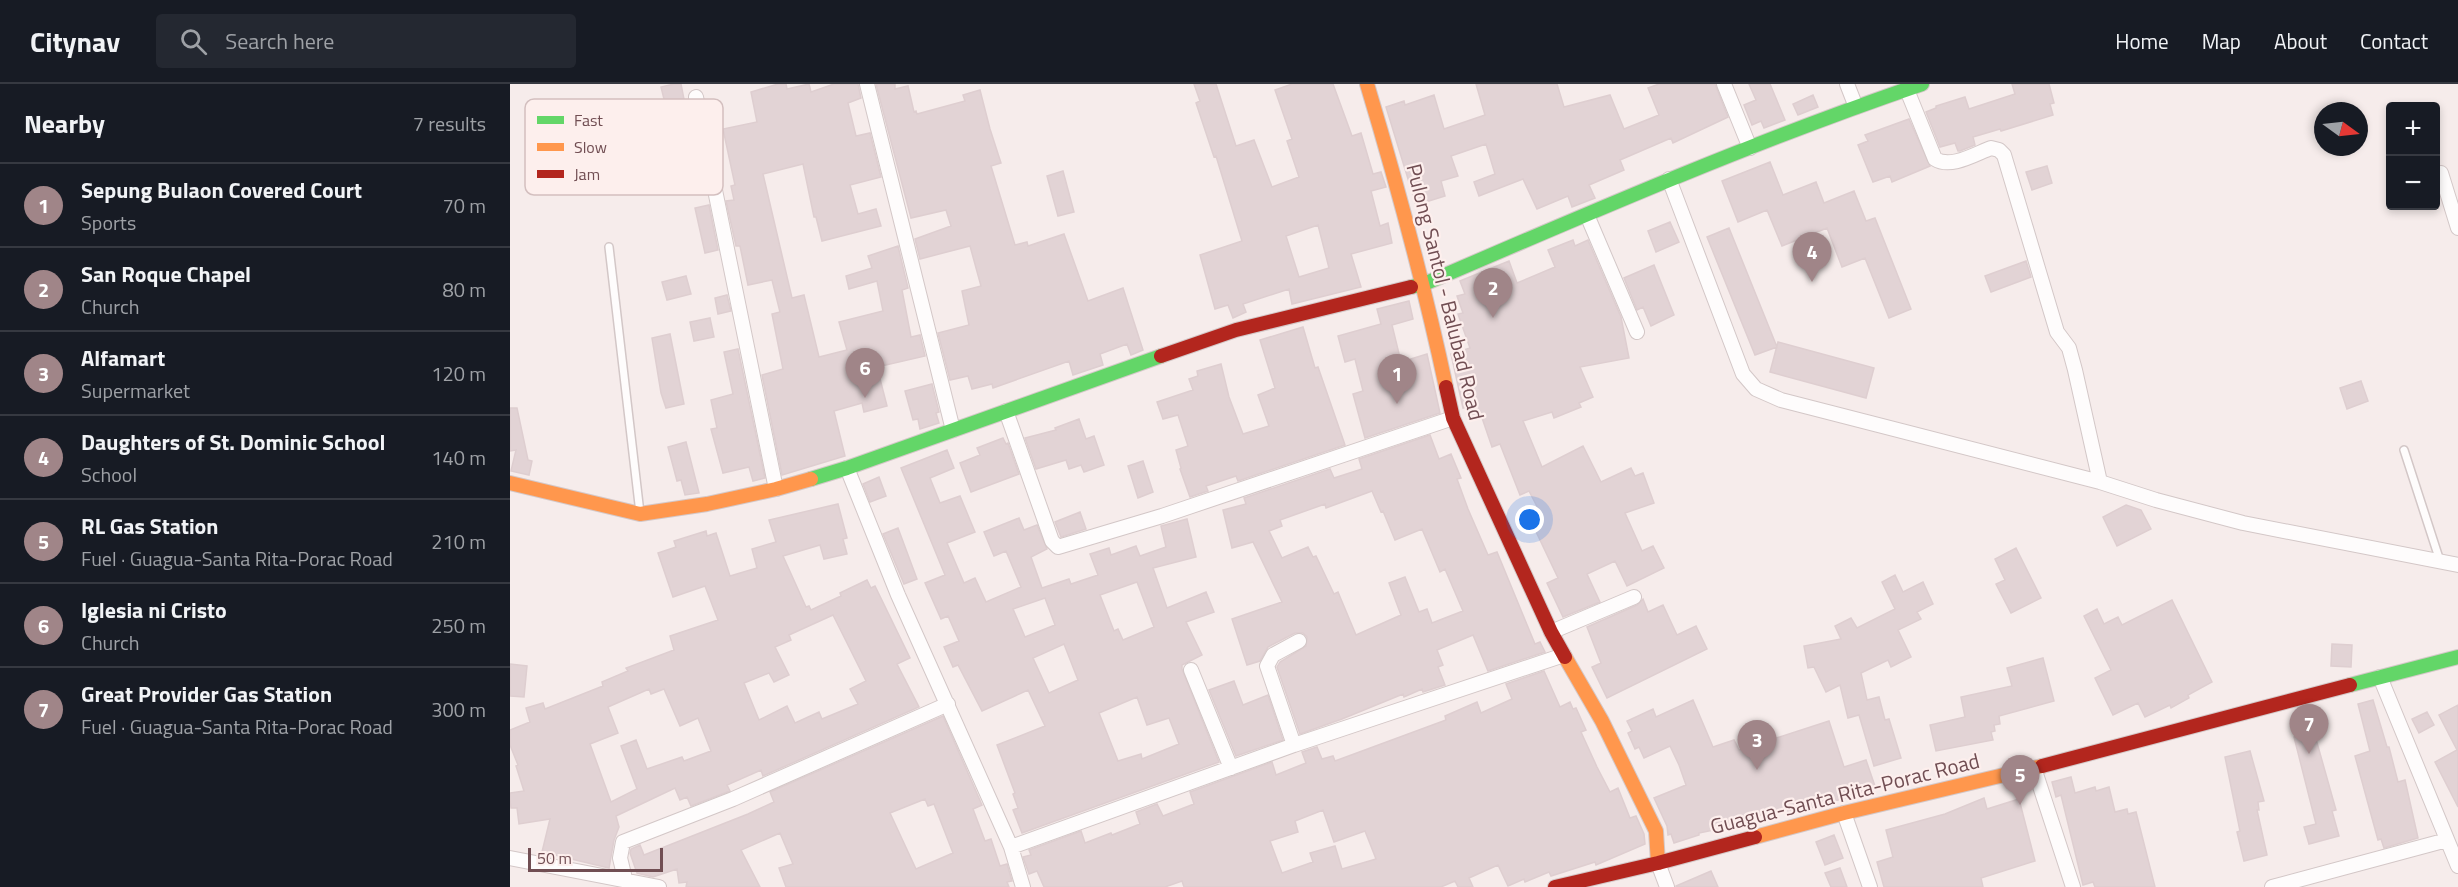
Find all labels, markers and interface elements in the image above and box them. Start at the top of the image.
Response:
search box [156,14,576,68]
text: Citynav [30,20,120,63]
text: Search here [225,24,334,58]
icon: search [177,25,210,58]
text: Home [2115,25,2169,57]
text: Map [2202,25,2241,57]
text: About [2274,25,2327,57]
text: Contact [2360,25,2428,57]
legend [525,99,723,195]
north arrow [2314,102,2368,156]
map controls [2386,102,2440,210]
button: + [2386,102,2440,156]
text: Nearby [24,104,105,143]
text: 7 results [413,108,486,139]
text: Fast [574,108,603,132]
text: Slow [574,135,607,159]
button: − [2386,156,2440,210]
street label: Pulong Santol - Balubad Road [1399,160,1493,423]
text: Jam [574,162,600,186]
text: Sepung Bulaon Covered Court [81,173,362,207]
text: 1 [38,190,49,221]
text: 70 m [442,190,486,221]
text: Sports [81,207,136,238]
pin: 4 [1792,232,1832,282]
text: San Roque Chapel [81,257,251,291]
pin: 2 [1474,268,1512,318]
text: 2 [38,274,49,305]
text: 80 m [442,274,486,305]
text: Church [81,291,139,322]
text: Alfamart [81,341,165,375]
pin: 6 [846,348,884,398]
pin: 1 [1378,354,1416,404]
text: 3 [38,358,49,389]
text: 120 m [431,358,486,389]
text: Supermarket [81,375,190,406]
text: Daughters of St. Dominic School [81,425,385,459]
text: 4 [38,442,49,473]
text: 140 m [431,442,486,473]
text: School [81,459,137,490]
your location [1515,505,1544,534]
text: RL Gas Station [81,509,218,543]
text: 5 [38,526,49,557]
text: 210 m [431,526,486,557]
text: Fuel · Guagua-Santa Rita-Porac Road [81,543,393,574]
text: Iglesia ni Cristo [81,593,227,627]
text: 6 [38,610,49,641]
text: 250 m [431,610,486,641]
text: Church [81,627,139,658]
text: Great Provider Gas Station [81,677,332,711]
text: 7 [38,694,49,725]
text: 300 m [431,694,486,725]
pin: 7 [2290,704,2328,754]
text: Fuel · Guagua-Santa Rita-Porac Road [81,711,393,742]
pin: 3 [1738,720,1776,770]
street label: Guagua-Santa Rita-Porac Road [1707,744,1983,842]
pin: 5 [2000,756,2040,805]
scale bar [528,845,663,872]
text: 50 m [537,846,572,870]

